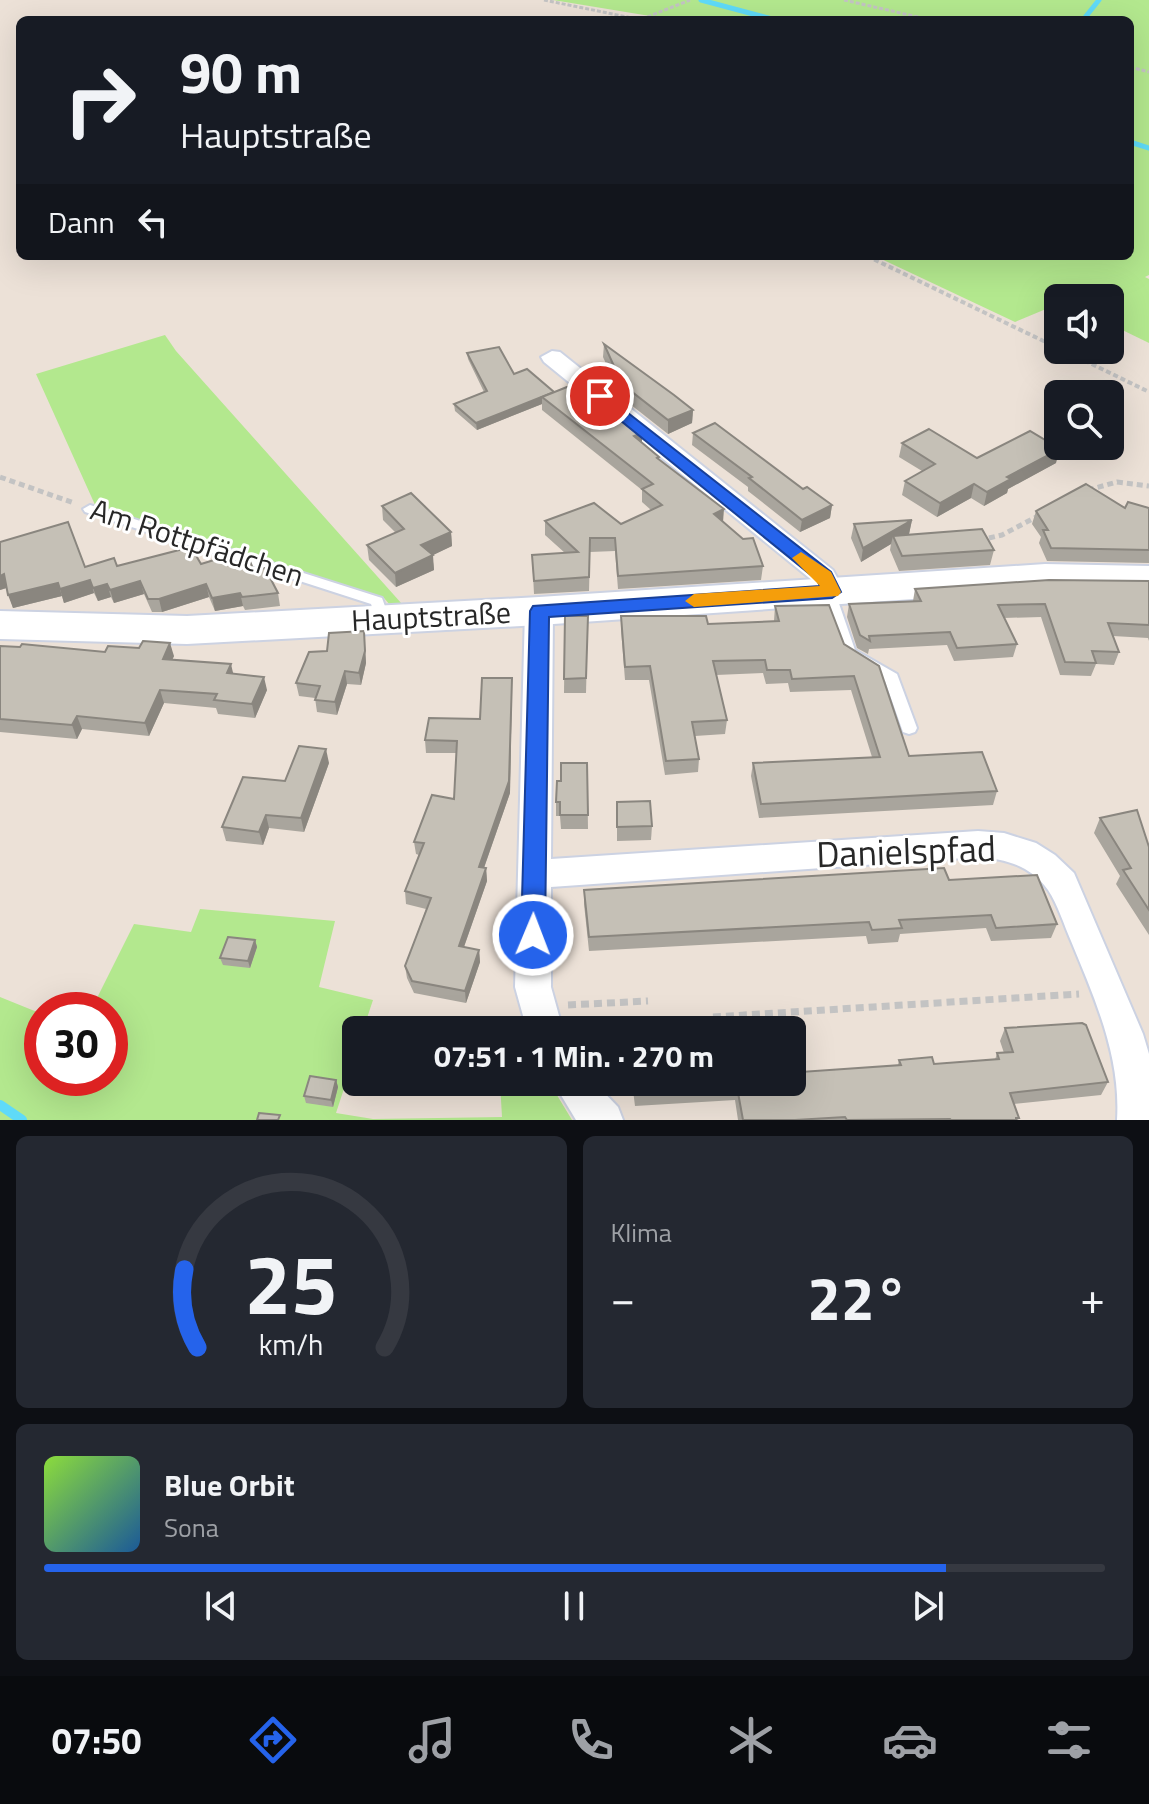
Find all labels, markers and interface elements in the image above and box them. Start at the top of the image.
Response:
text: 90 m [180,30,302,115]
icon: right [48,48,152,152]
text: Hauptstraße [180,107,372,162]
text: Dann [48,199,115,245]
icon: left [131,200,175,244]
map controls [1044,284,1124,460]
button: sound [1044,284,1124,364]
pin [566,362,634,430]
icon: arrive [578,374,622,418]
button: search [1044,380,1124,460]
street label: Am Rottpfädchen [85,486,310,598]
street label: Hauptstraße [350,589,512,643]
street label: Danielspfad [815,820,997,881]
position arrow [491,893,575,977]
speed limit sign: 30 [24,992,128,1096]
text: 07:51 · 1 Min. · 270 m [434,1033,714,1079]
text: Klima [611,1213,672,1252]
text: 25 [245,1220,338,1346]
text: 22° [807,1252,908,1343]
text: − [611,1264,635,1331]
text: + [1080,1264,1105,1331]
text: km/h [259,1323,324,1366]
text: Blue Orbit [164,1462,295,1508]
text: Sona [164,1508,219,1547]
icon: previous [199,1584,243,1628]
icon: pause [552,1584,596,1628]
icon: next [906,1584,950,1628]
icon: directions [245,1712,301,1768]
icon: music [404,1712,460,1768]
icon: phone [563,1712,619,1768]
icon: climate [723,1712,779,1768]
icon: car [882,1712,938,1768]
icon: filters [1041,1712,1097,1768]
text: 07:50 [52,1713,142,1768]

